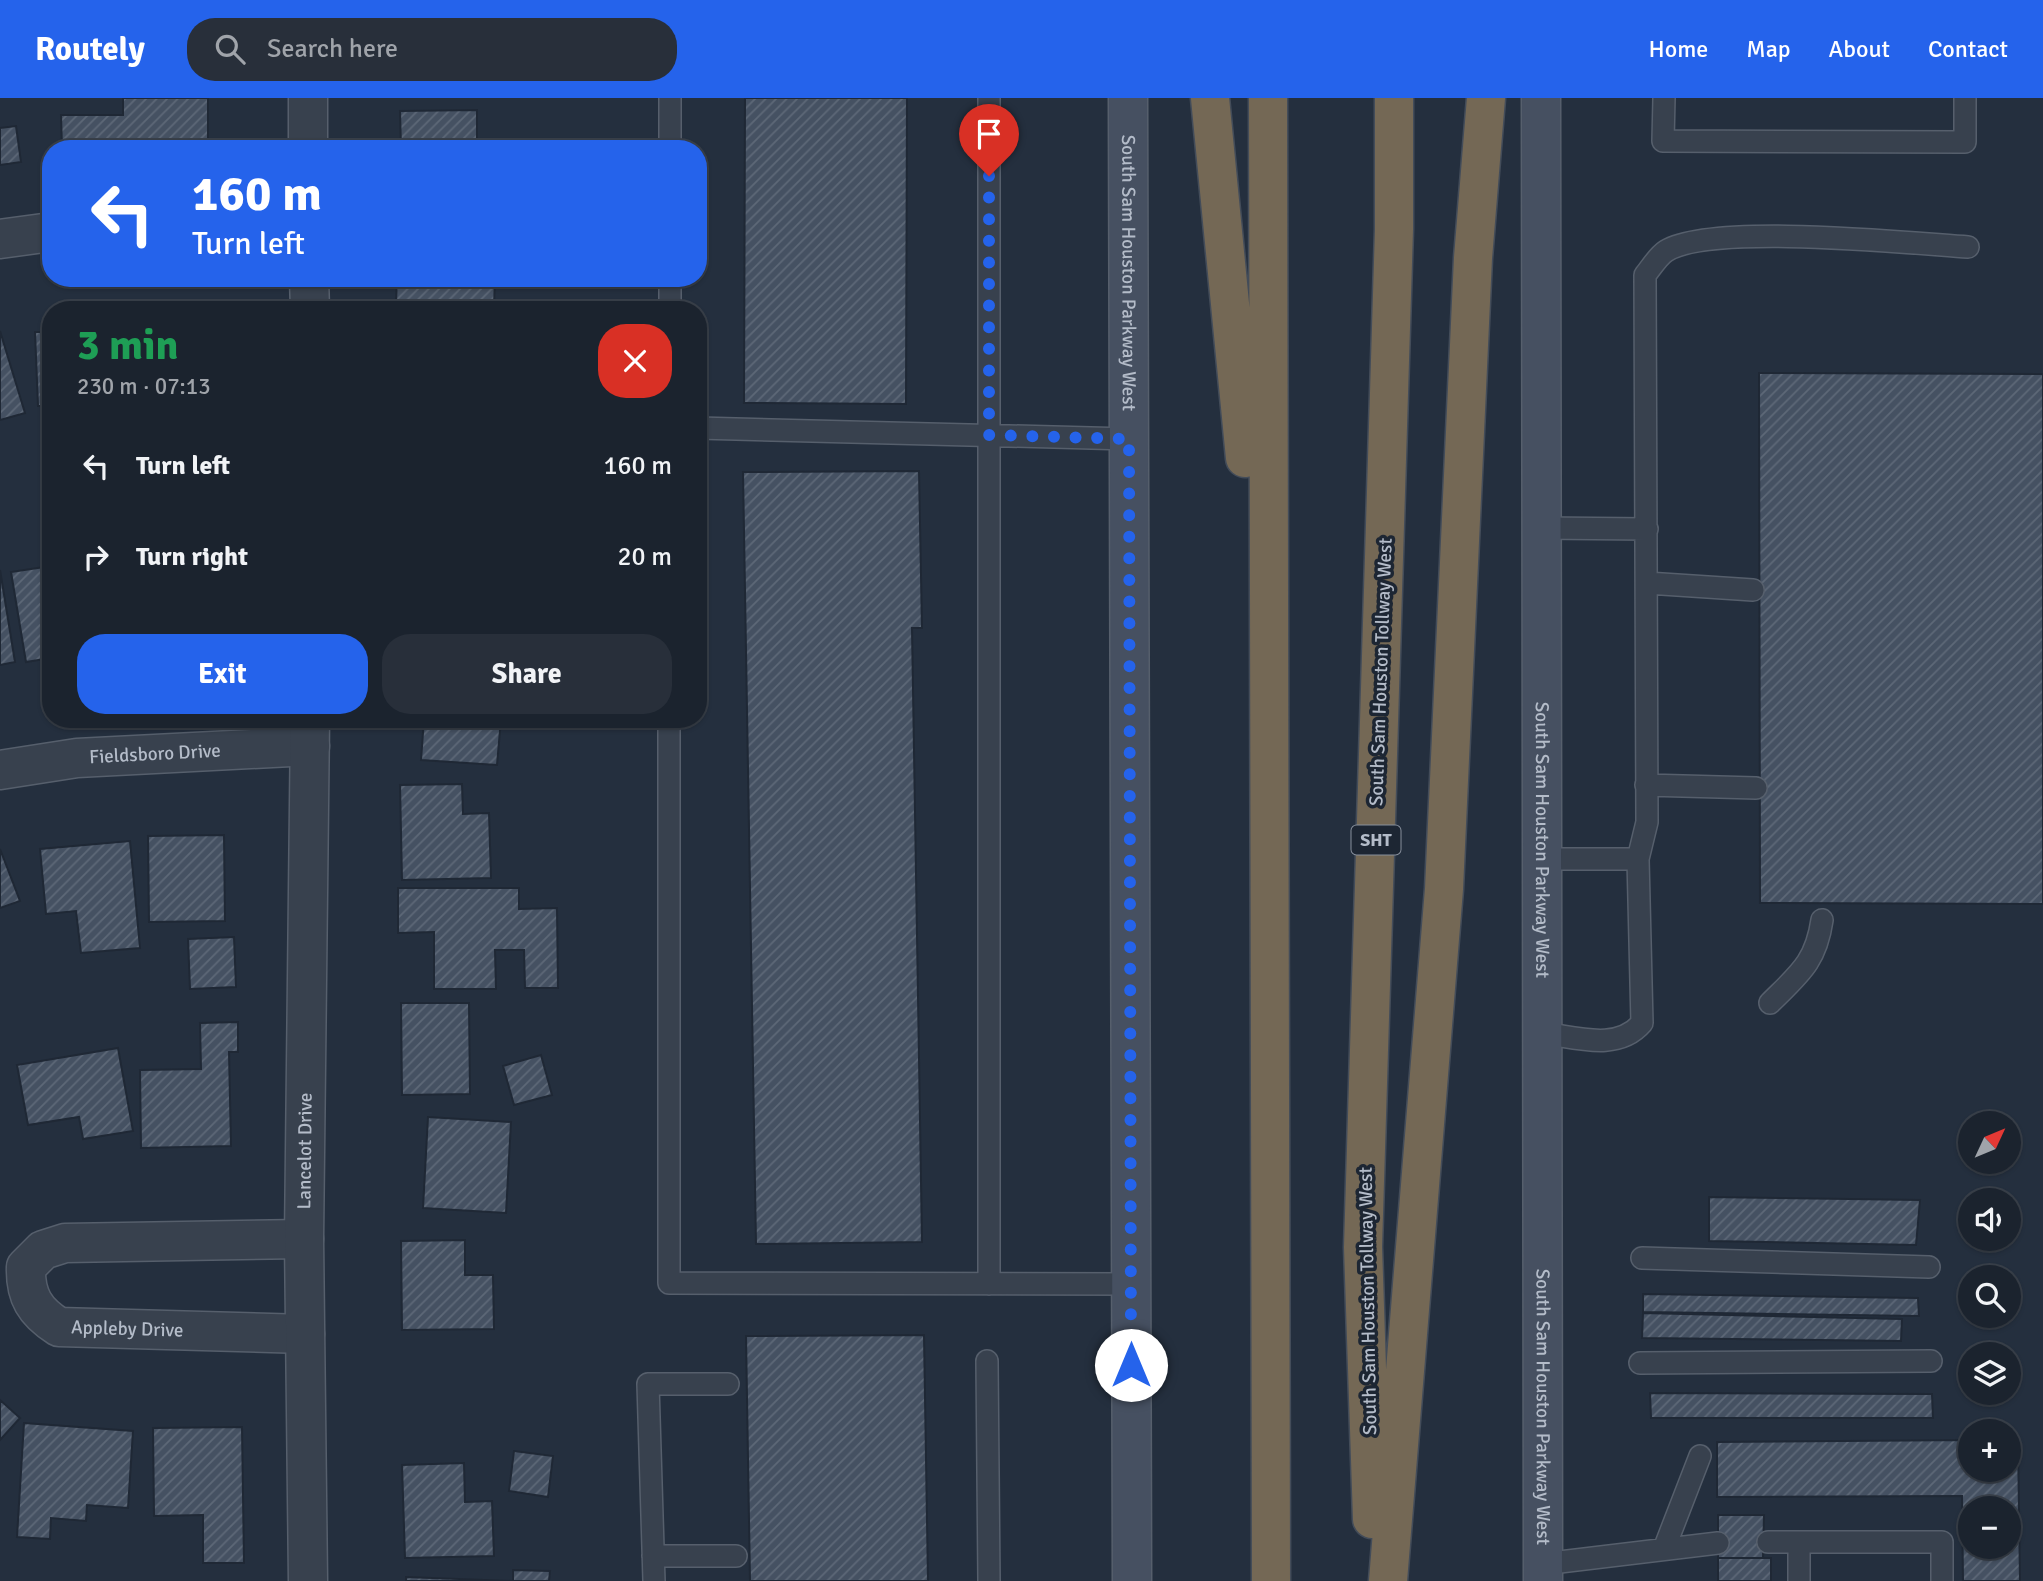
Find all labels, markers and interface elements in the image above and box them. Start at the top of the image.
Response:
search box [187,18,677,81]
text: Routely [35,29,145,70]
icon: search [211,30,249,68]
text: Search here [267,33,398,65]
text: Home [1648,34,1708,64]
text: Map [1746,34,1791,64]
text: About [1829,34,1890,64]
text: Contact [1928,34,2008,64]
pin [959,104,1019,176]
icon: arrive [970,115,1008,153]
street label: South Sam Houston Parkway West [1116,135,1141,412]
text: 160 m [192,164,322,224]
icon: left [77,168,168,259]
text: Turn left [192,224,305,263]
text: 3 min [77,320,178,371]
button: close [598,324,672,398]
text: 230 m · 07:13 [77,372,211,401]
icon: left [77,447,115,485]
text: Turn left [136,450,230,482]
text: 160 m [603,450,672,482]
street label: South Sam Houston Tollway West [1364,537,1398,806]
icon: right [77,538,115,576]
text: Turn right [136,541,248,573]
text: 20 m [617,541,672,573]
button: Exit [77,634,368,714]
button: Share [382,634,672,714]
street label: South Sam Houston Parkway West [1530,702,1554,979]
street label: Fieldsboro Drive [89,739,221,769]
road number: SHT [1352,826,1400,854]
street label: Lancelot Drive [292,1093,318,1209]
north arrow [1958,1111,2021,1174]
map controls [1958,1111,2021,1559]
street label: South Sam Houston Tollway West [1354,1166,1382,1435]
button: sound [1958,1188,2021,1251]
button: search [1958,1265,2021,1328]
street label: South Sam Houston Parkway West [1531,1269,1555,1546]
street label: Appleby Drive [71,1315,184,1343]
position arrow [1094,1328,1168,1402]
button: layers [1958,1342,2021,1405]
button: + [1958,1419,2021,1482]
button: − [1958,1496,2021,1559]

